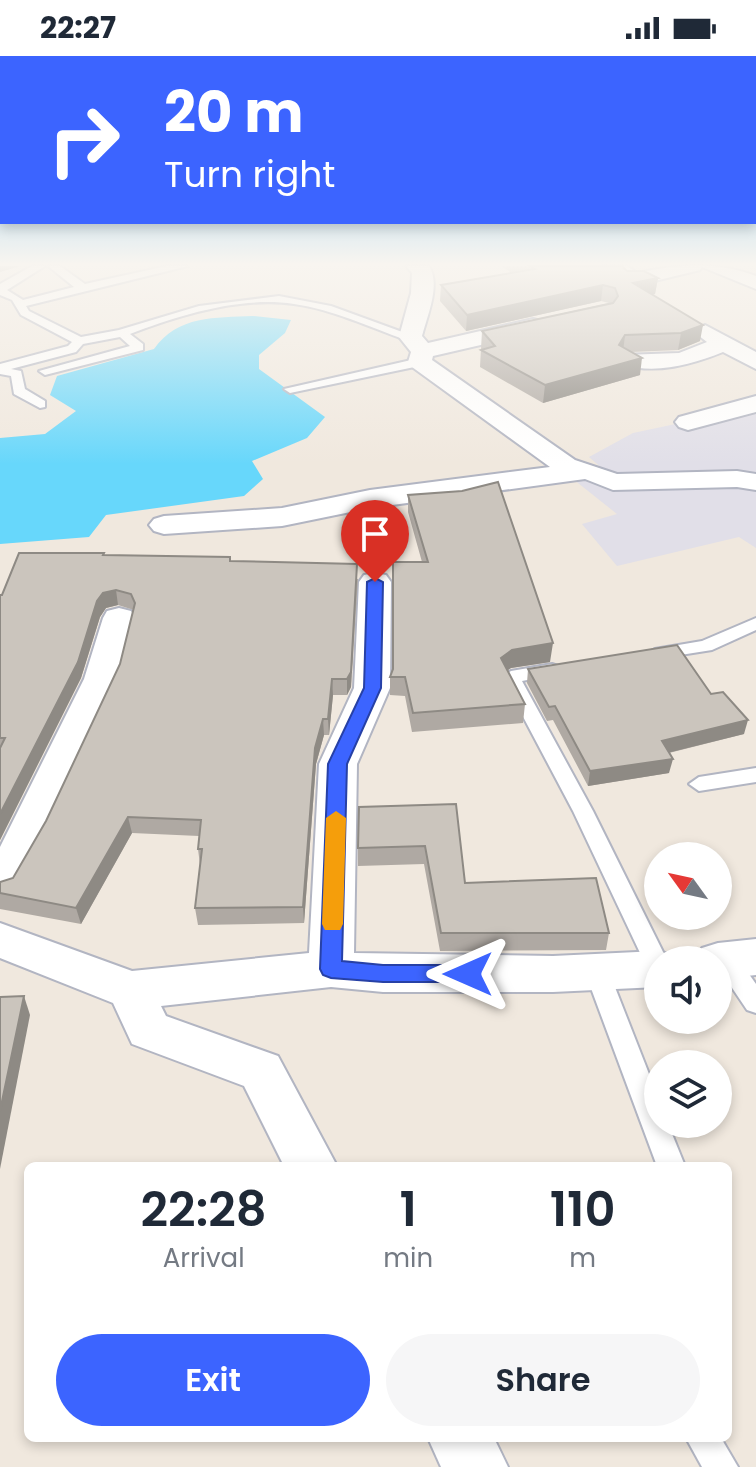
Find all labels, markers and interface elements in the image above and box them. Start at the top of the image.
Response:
text: 22:27 [40,6,116,49]
text: 20 m [164,73,304,152]
icon: right [32,88,136,192]
text: Turn right [164,149,335,200]
pin [341,500,409,582]
icon: arrive [353,512,397,556]
north arrow [644,842,732,930]
map controls [644,842,732,1138]
position arrow [426,932,510,1016]
button: sound [644,946,732,1034]
button: layers [644,1050,732,1138]
text: 22:28 [141,1176,267,1243]
text: 1 [400,1176,417,1243]
text: 110 [550,1176,615,1243]
text: Arrival [163,1240,245,1276]
text: min [383,1240,433,1276]
text: m [569,1240,596,1276]
button: Exit [56,1334,370,1426]
button: Share [386,1334,700,1426]

